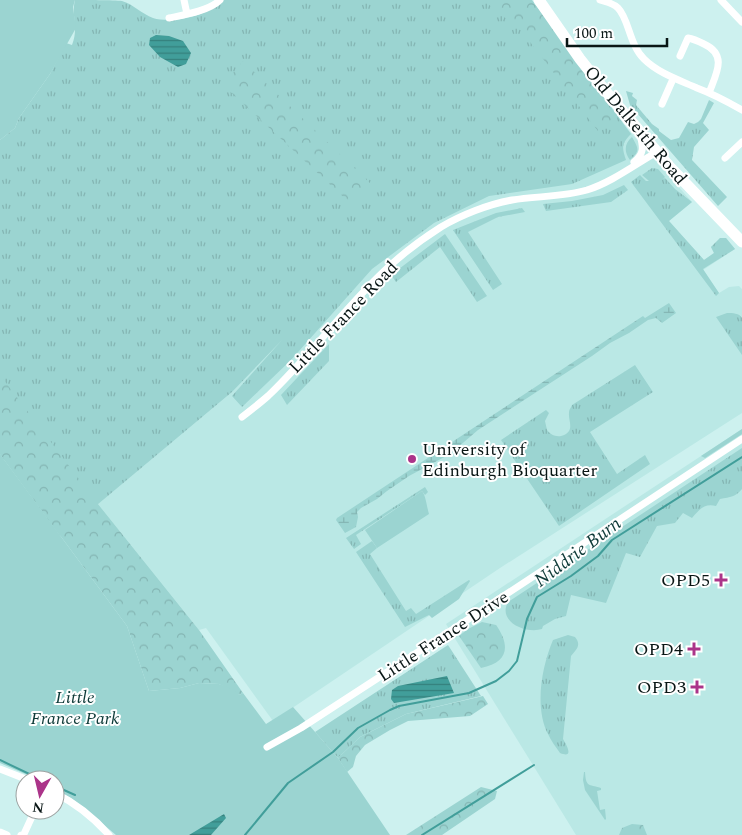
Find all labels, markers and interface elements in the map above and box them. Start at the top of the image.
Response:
scale bar [567,15,667,47]
text: 100 m [574,22,613,45]
street label: Old Dalkeith Road [578,60,694,191]
street label: Little France Road [282,255,404,380]
place label: University of Edinburgh Bioquarter [422,436,597,484]
marker: University of Edinburgh Bioquarter [406,453,418,465]
water label: Niddrie Burn [528,510,628,595]
place label: OPD5 [661,567,710,594]
marker: OPD5 [714,573,728,587]
street label: Little France Drive [372,584,514,689]
place label: OPD4 [634,636,683,663]
marker: OPD4 [687,642,701,656]
place label: OPD3 [637,674,686,701]
marker: OPD3 [690,680,704,694]
park label: Little France Park [31,684,120,732]
north arrow [15,770,65,820]
text: N [31,796,45,819]

